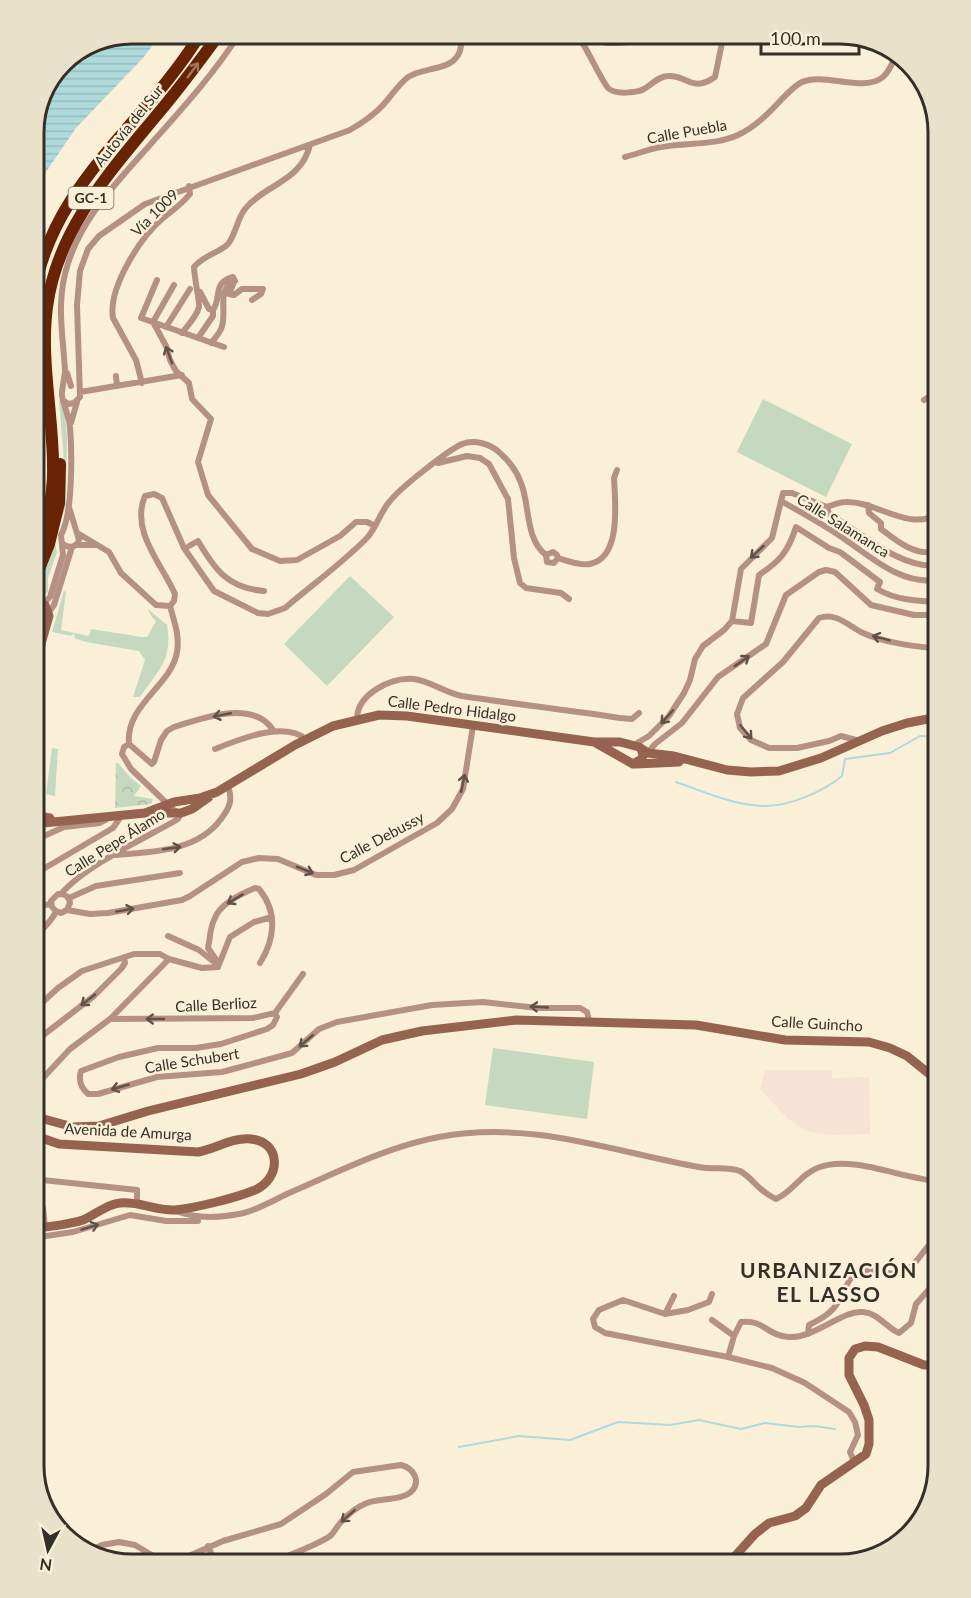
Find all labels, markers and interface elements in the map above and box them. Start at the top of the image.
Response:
scale bar [761,18,858,56]
text: 100 m [770,27,821,49]
one-way arrow [187,63,199,79]
street label: Autovía del Sur [90,80,167,170]
street label: Calle Puebla [645,115,728,147]
street label: Vía 1009 [127,185,182,240]
road number: GC-1 [68,187,113,209]
one-way arrow [163,346,174,365]
street label: Calle Salamanca [794,490,893,561]
one-way arrow [750,545,765,560]
one-way arrow [872,632,891,643]
one-way arrow [733,655,749,667]
street label: Calle Pedro Hidalgo [387,691,517,725]
one-way arrow [660,709,674,724]
one-way arrow [212,710,232,721]
one-way arrow [738,724,752,740]
one-way arrow [458,774,469,794]
street label: Calle Pepe Álamo [61,804,168,880]
street label: Calle Debussy [336,807,427,867]
one-way arrow [161,842,181,853]
one-way arrow [295,865,314,876]
one-way arrow [227,894,244,906]
one-way arrow [114,904,134,915]
street label: Calle Berlioz [175,993,257,1015]
one-way arrow [81,994,97,1007]
one-way arrow [529,1002,549,1013]
street label: Calle Guincho [771,1012,863,1034]
one-way arrow [145,1013,165,1025]
one-way arrow [298,1034,314,1047]
street label: Calle Schubert [143,1044,241,1076]
one-way arrow [111,1082,130,1094]
street label: Avenida de Amurga [64,1119,192,1143]
one-way arrow [80,1221,99,1232]
district label: URBANIZACIÓN EL LASSO [740,1257,918,1306]
one-way arrow [341,1509,356,1523]
north arrow [18,1520,78,1580]
text: N [38,1555,53,1576]

